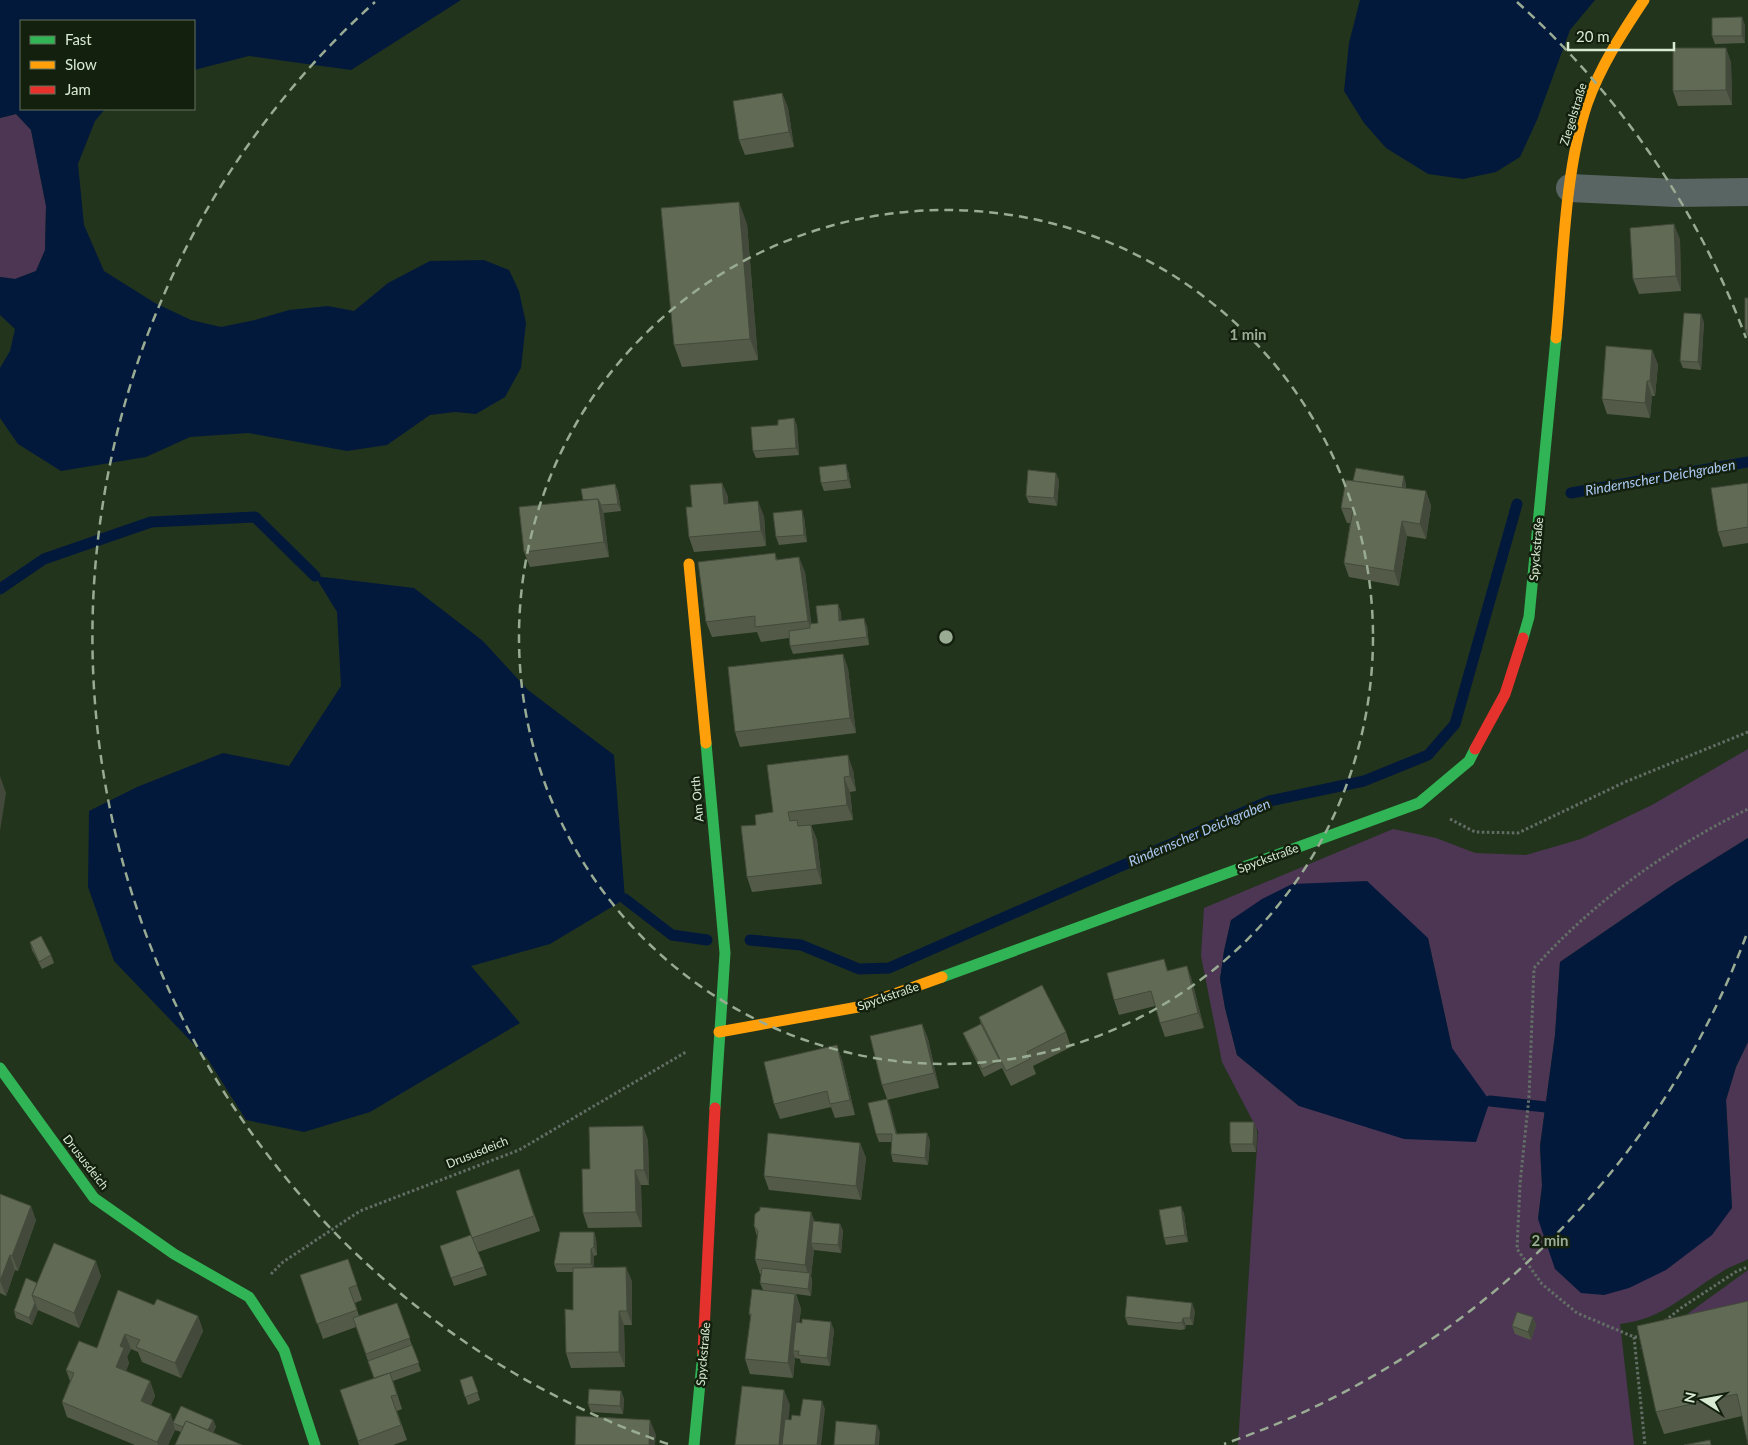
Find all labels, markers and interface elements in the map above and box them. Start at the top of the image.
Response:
legend [20,20,195,110]
scale bar [1568,20,1674,52]
text: 20 m [1576,27,1610,45]
text: Fast [65,30,92,48]
text: Slow [65,55,97,73]
text: Jam [65,80,91,98]
street label: Ziegelstraße [1556,81,1590,147]
text: 1 min [1229,325,1267,343]
water label: Rindernscher Deichgraben [1584,455,1736,499]
street label: Spyckstraße [1526,517,1546,581]
centre of rings [937,628,955,646]
street label: Am Orth [688,775,706,823]
water label: Rindernscher Deichgraben [1126,794,1272,870]
street label: Spyckstraße [1235,840,1301,876]
street label: Spyckstraße [855,979,921,1013]
street label: Drususdeich [60,1132,112,1192]
street label: Drususdeich [444,1133,510,1171]
text: 2 min [1531,1231,1569,1249]
street label: Spyckstraße [693,1322,713,1386]
north arrow [1678,1375,1728,1425]
text: N [1680,1391,1699,1404]

